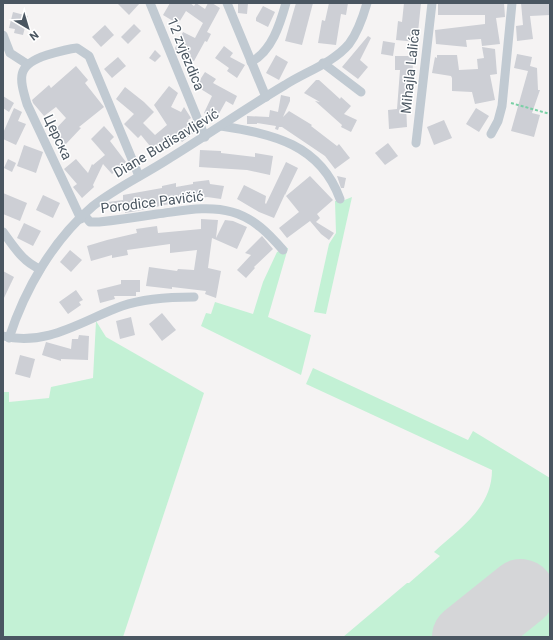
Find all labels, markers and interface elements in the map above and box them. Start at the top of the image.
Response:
north arrow [8,8,48,48]
street label: 12 zvjezdica [164,15,208,93]
text: N [27,28,41,43]
street label: Mihajla Lalića [398,28,422,114]
street label: Diane Budisavljević [111,105,221,181]
street label: Церска [41,112,75,162]
street label: Porodice Pavičić [100,188,204,216]

